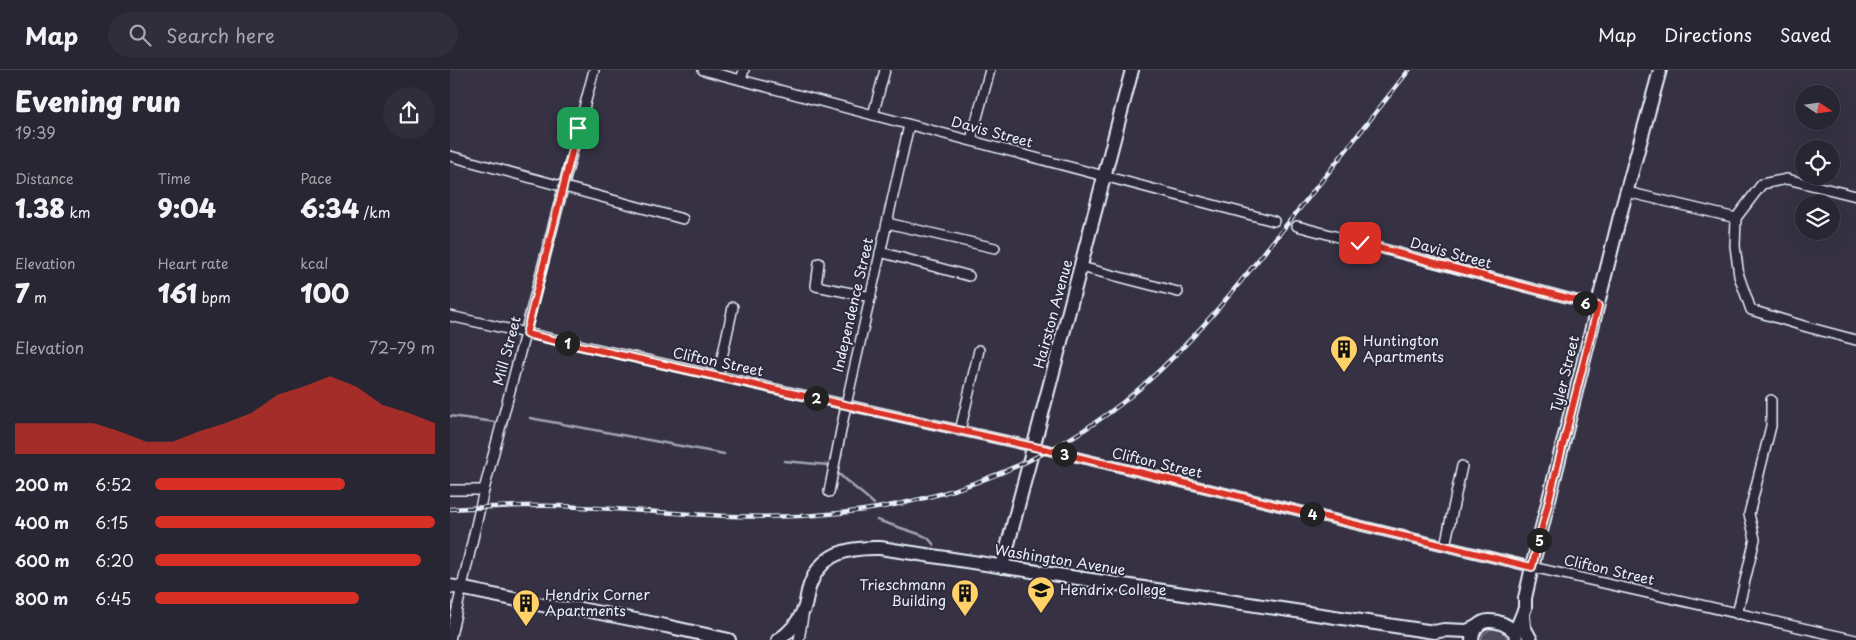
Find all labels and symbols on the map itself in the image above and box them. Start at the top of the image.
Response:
north arrow [1795,85,1840,130]
pin [557,107,599,149]
street label: Davis Street [949,111,1035,153]
pin [1339,222,1381,264]
street label: Davis Street [1408,232,1494,274]
street label: Independence Street [827,235,878,374]
street label: Hairston Avenue [1028,257,1077,371]
pin: 6 [1572,290,1598,316]
street label: Mill Street [487,313,526,388]
pin: 1 [554,330,580,356]
place label: Huntington Apartments [1363,330,1444,367]
street label: Tyler Street [1545,333,1584,414]
building icon: Huntington Apartments [1329,334,1359,373]
street label: Clifton Street [671,342,766,381]
pin: 2 [804,386,828,410]
pin: 3 [1052,442,1076,466]
street label: Clifton Street [1110,442,1205,483]
pin: 4 [1300,502,1324,526]
pin: 5 [1526,528,1552,552]
street label: Washington Avenue [993,539,1127,580]
street label: Clifton Street [1562,549,1657,590]
place label: Trieschmann Building [859,574,946,611]
school or university icon: Hendrix College [1026,575,1056,614]
building icon: Trieschmann Building [950,578,980,617]
place label: Hendrix College [1060,579,1167,600]
place label: Hendrix Corner Apartments [545,584,650,621]
building icon: Hendrix Corner Apartments [511,588,541,627]

